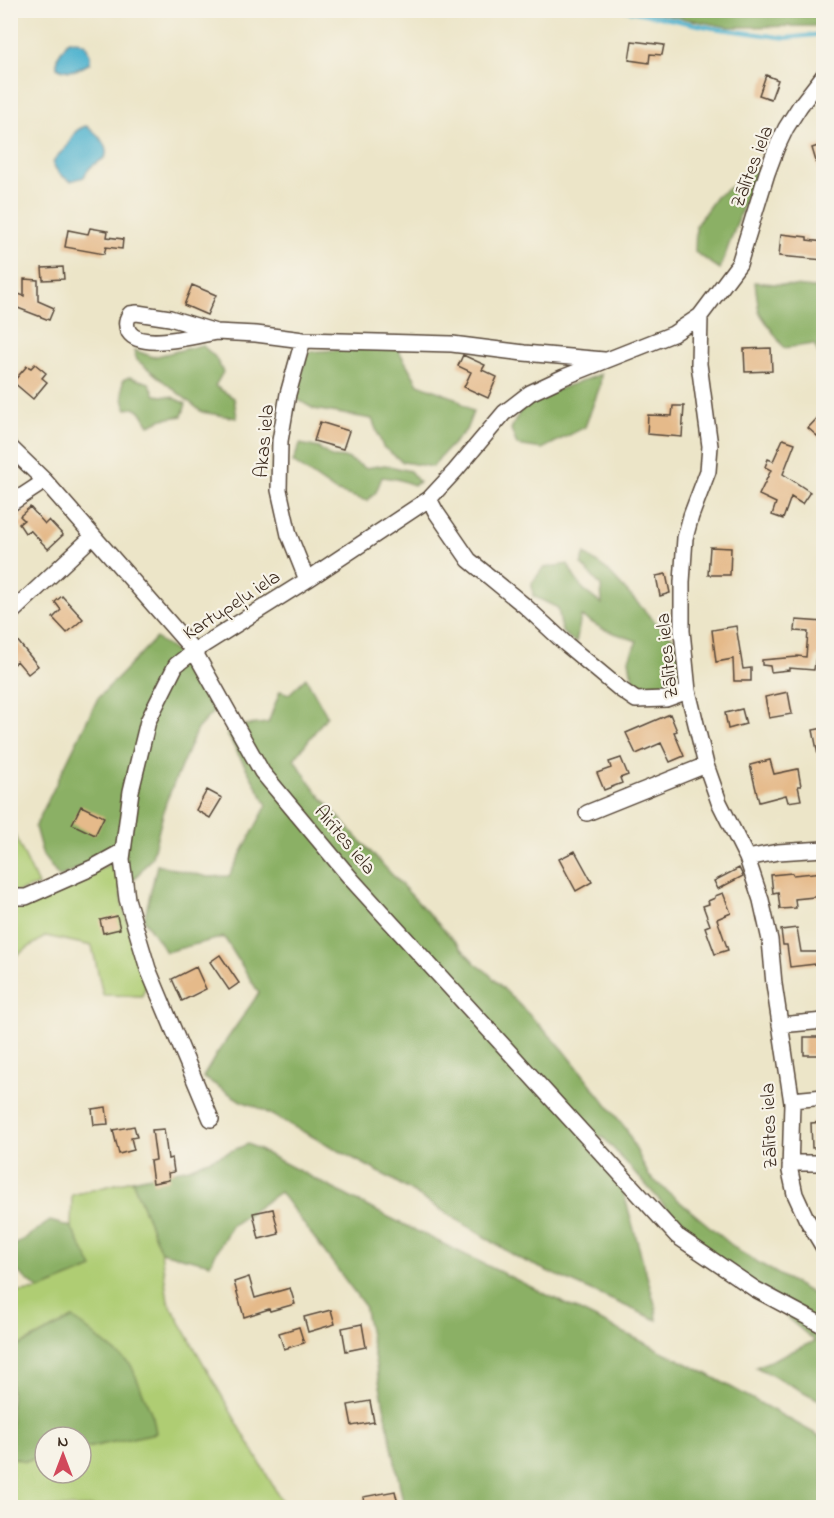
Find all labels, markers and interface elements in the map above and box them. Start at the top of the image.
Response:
street label: Zālītes iela [724,122,782,212]
street label: Akas iela [248,403,283,479]
street label: Kartupeļu iela [178,564,287,649]
street label: Zālītes iela [650,611,687,700]
street label: Airītes iela [306,799,382,882]
street label: Zālītes iela [755,1082,786,1169]
north arrow [33,1425,93,1485]
text: N [58,1430,69,1454]

